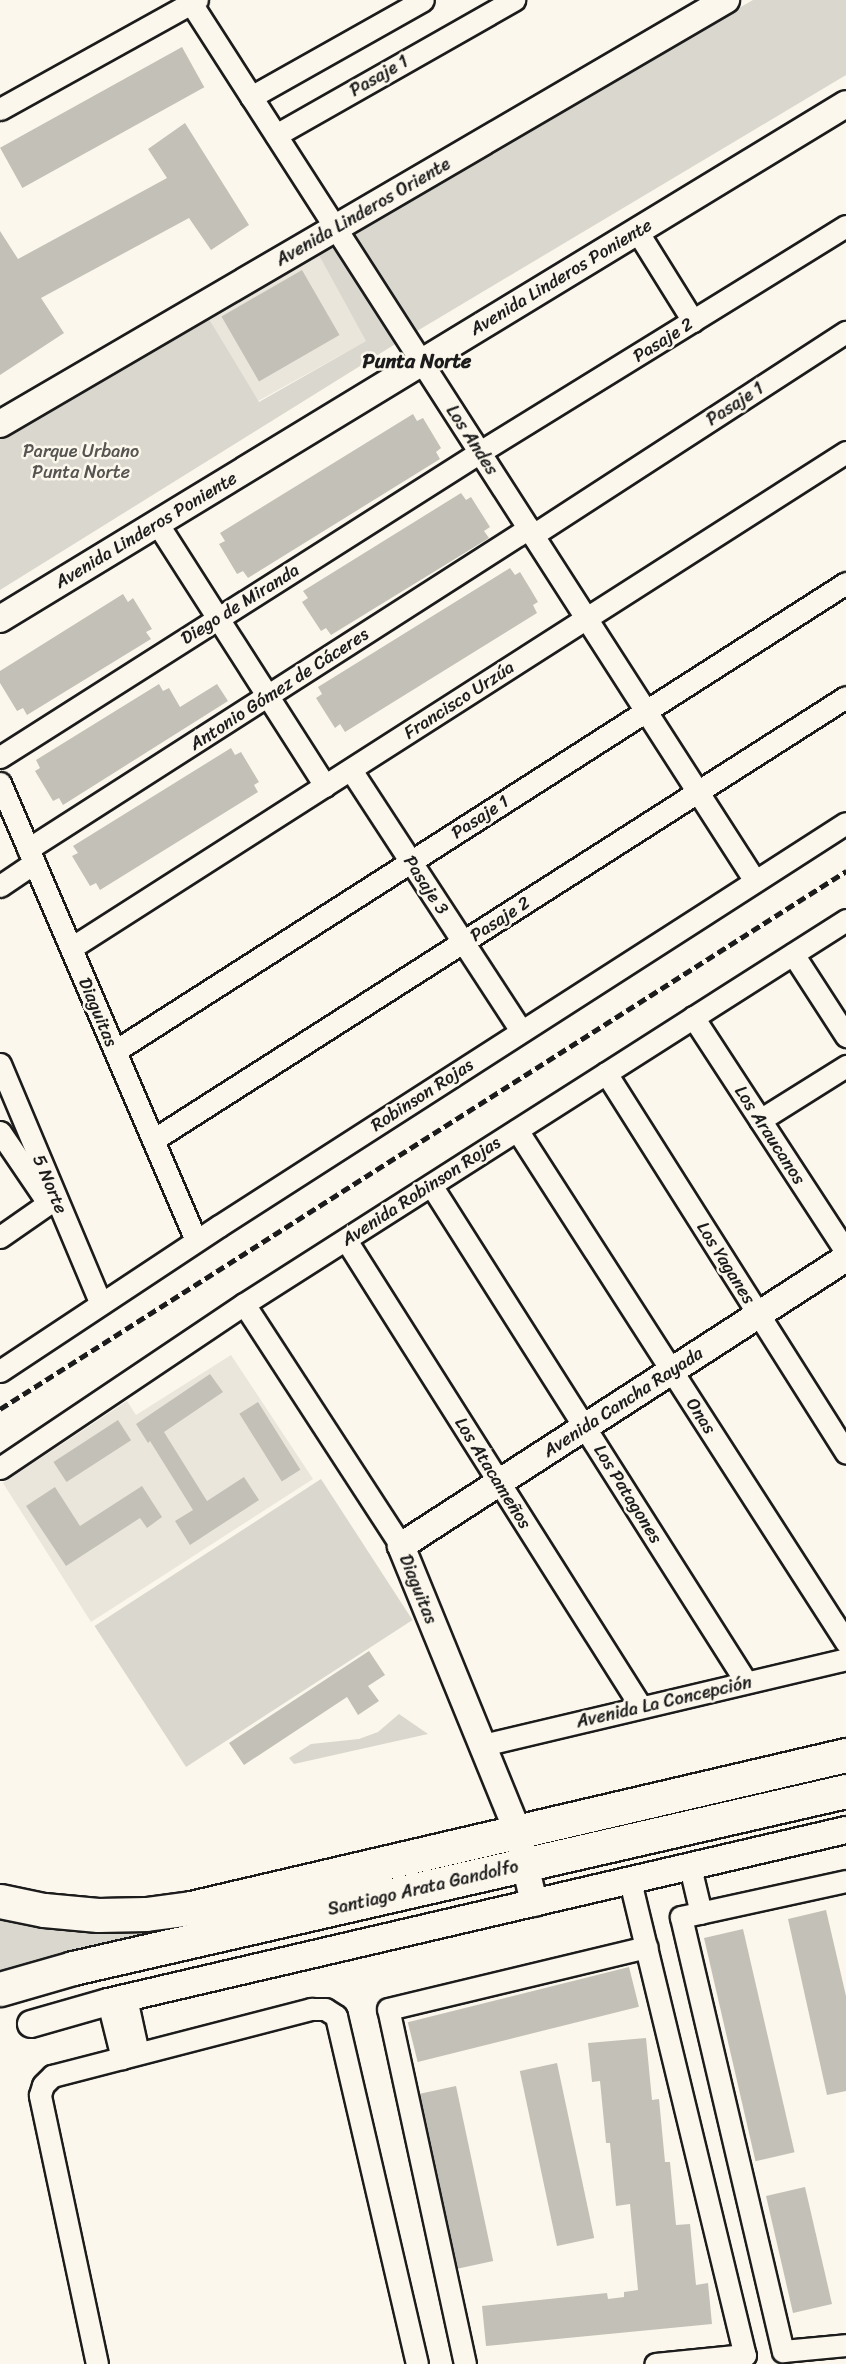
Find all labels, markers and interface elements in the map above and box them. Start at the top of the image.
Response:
street label: Pasaje 1 [346,51,412,101]
street label: Avenida Linderos Oriente [272,153,454,271]
street label: Avenida Linderos Poniente [466,214,656,340]
street label: Pasaje 2 [629,313,697,367]
district label: Punta Norte [363,349,471,373]
street label: Pasaje 1 [702,377,768,431]
street label: Los Andes [442,401,502,479]
park label: Parque Urbano Punta Norte [23,441,139,484]
street label: Avenida Linderos Poniente [51,467,241,593]
street label: Diego de Miranda [177,559,303,649]
street label: Antonio Gómez de Cáceres [185,623,373,755]
street label: Francisco Urzúa [400,656,518,744]
street label: Pasaje 1 [447,790,513,844]
street label: Pasaje 3 [399,851,453,919]
street label: Pasaje 2 [466,892,534,946]
street label: Diaguitas [74,974,122,1050]
street label: Robinson Rojas [366,1054,478,1136]
street label: Los Araucanos [730,1082,810,1188]
street label: Avenida Robinson Rojas [337,1131,505,1251]
street label: 5 Norte [28,1151,72,1217]
street label: Los Yaganes [693,1219,759,1307]
street label: Avenida Cancha Rayada [539,1342,707,1462]
street label: Onas [681,1394,721,1438]
street label: Los Atacameños [450,1414,536,1532]
street label: Los Patagones [589,1441,667,1547]
street label: Diaguitas [394,1551,442,1627]
street label: Avenida La Concepción [574,1671,754,1733]
street label: Santiago Arata Gandolfo [325,1856,521,1920]

